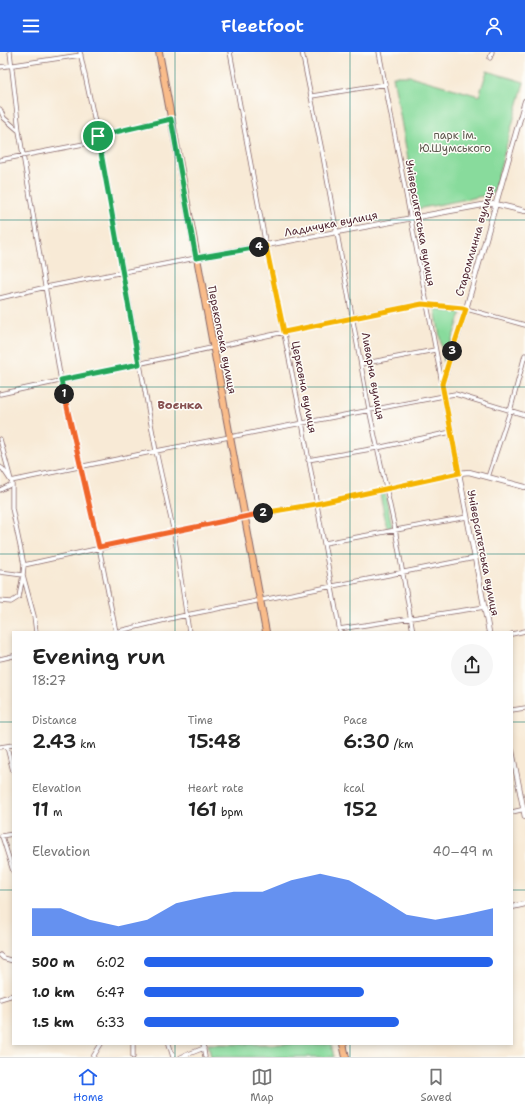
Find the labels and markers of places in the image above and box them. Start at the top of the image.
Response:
pin [81,119,115,153]
pin: 4 [249,237,269,257]
pin: 3 [442,341,462,361]
pin: 1 [54,384,74,404]
pin: 2 [253,503,273,523]

